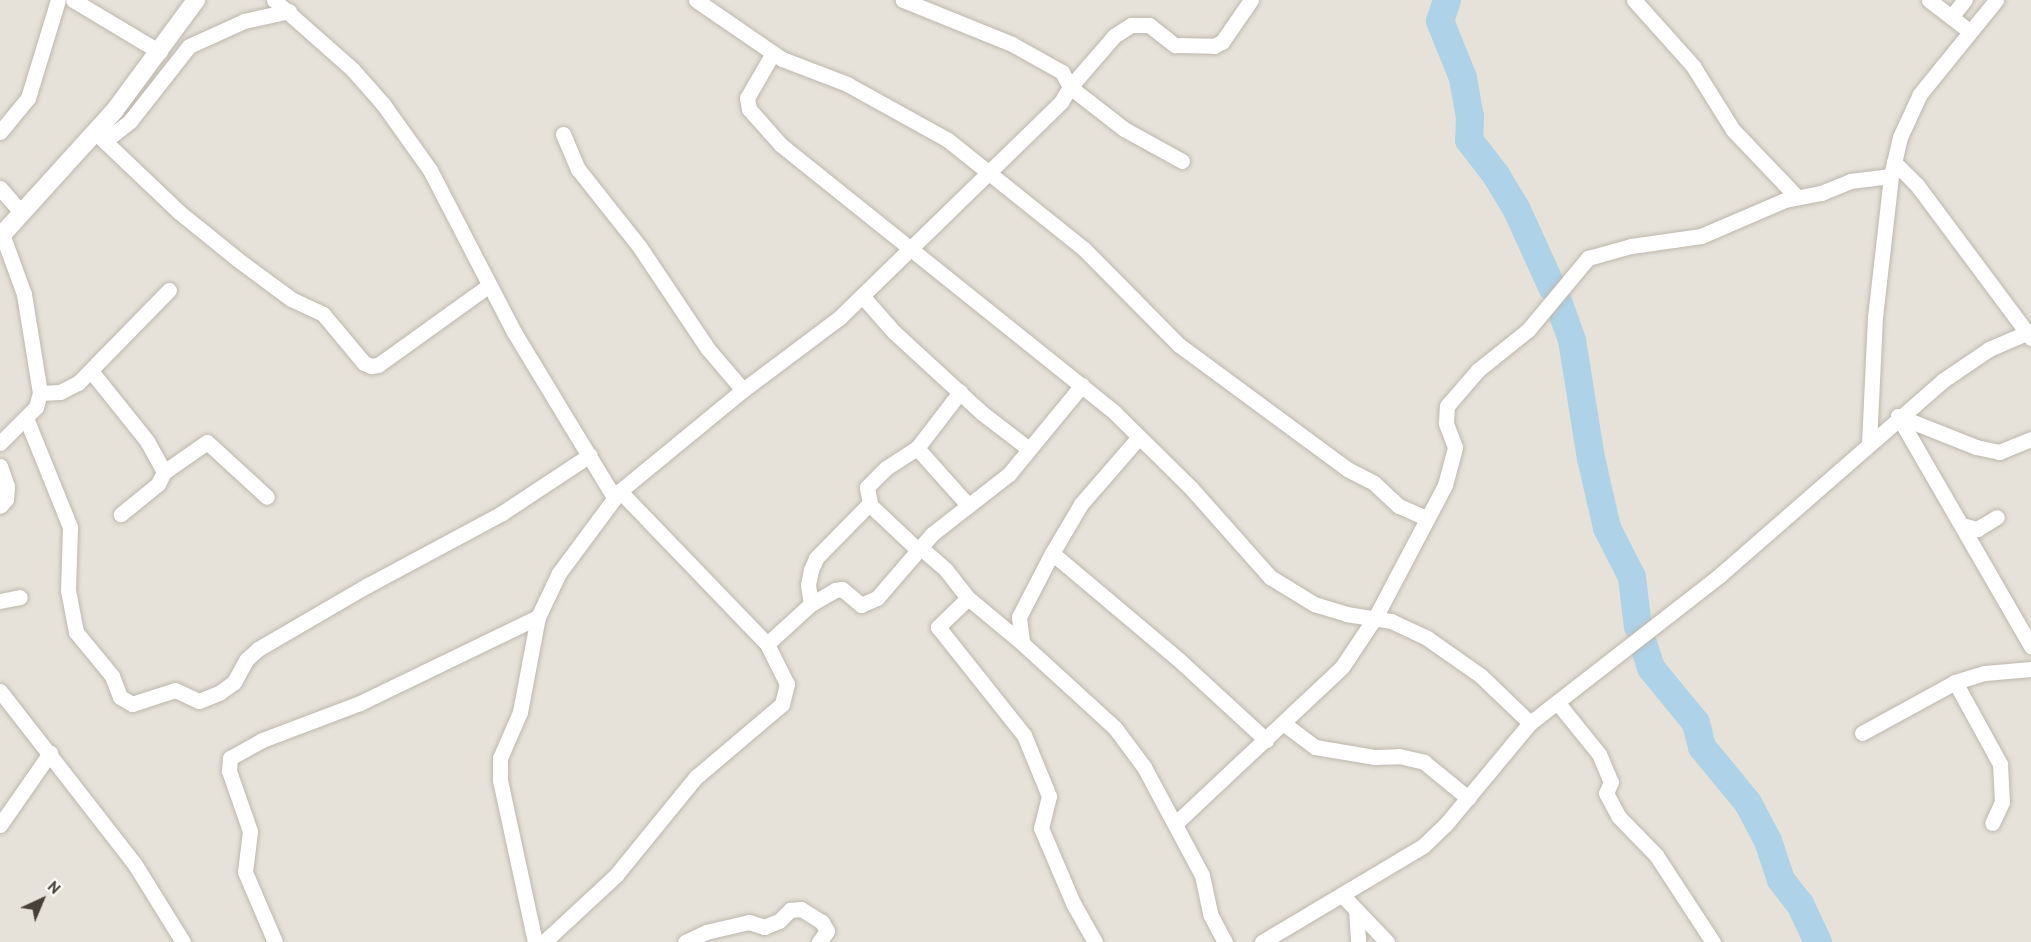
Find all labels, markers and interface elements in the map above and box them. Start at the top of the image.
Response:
north arrow [12,870,72,930]
text: N [44,876,65,898]

